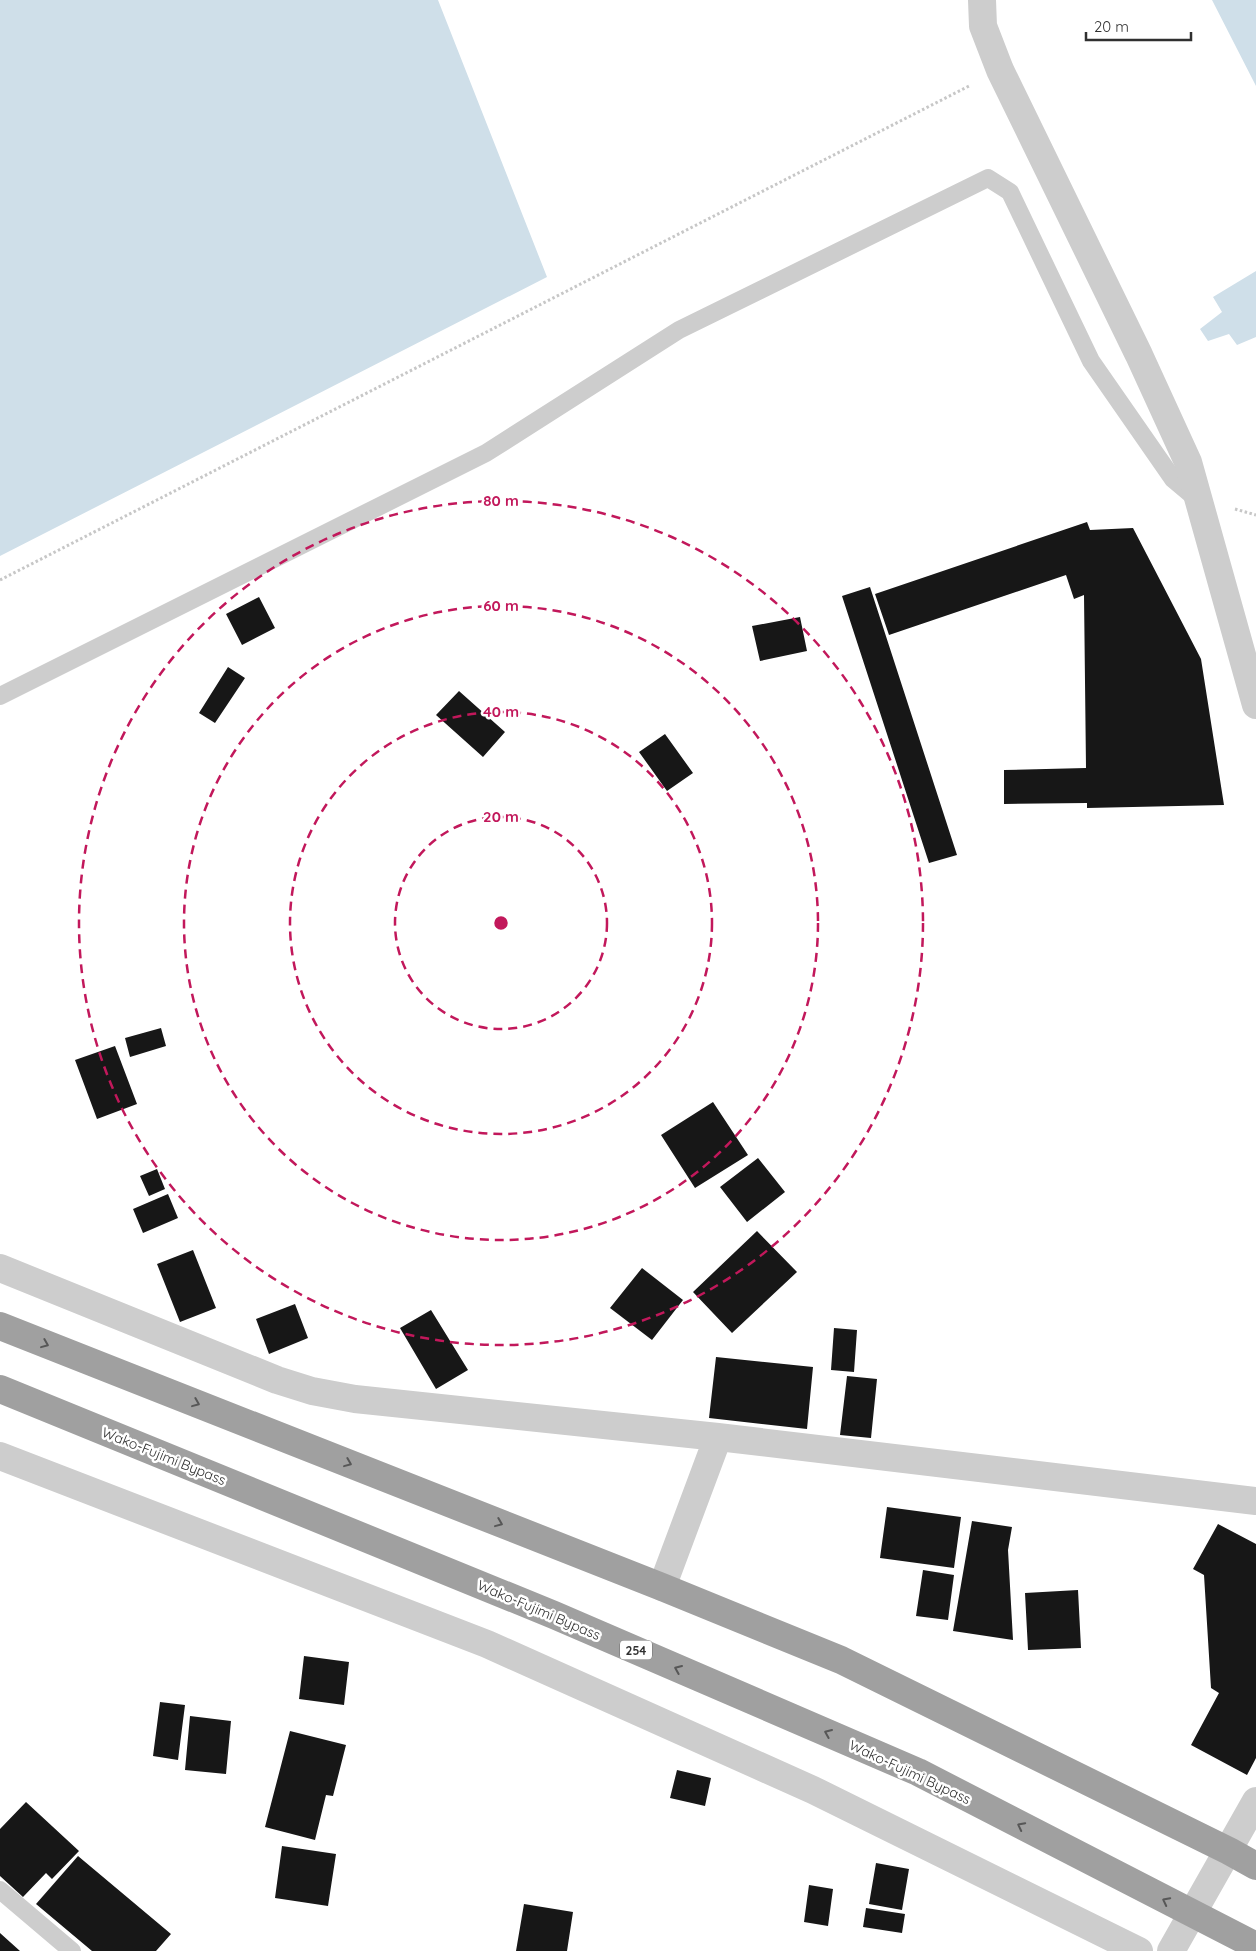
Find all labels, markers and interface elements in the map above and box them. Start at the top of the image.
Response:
scale bar [1086,10,1191,42]
text: 20 m [1094,17,1129,36]
text: 80 m [483,491,519,510]
text: 60 m [483,596,519,615]
text: 40 m [483,702,519,721]
text: 20 m [483,807,519,826]
centre of rings [492,914,510,932]
one-way arrow [40,1337,49,1348]
one-way arrow [192,1398,200,1408]
street label: Wako-Fujimi Bypass [99,1423,229,1489]
one-way arrow [343,1457,351,1467]
one-way arrow [494,1517,503,1527]
street label: Wako-Fujimi Bypass [475,1576,603,1644]
road number: 254 [620,1640,652,1660]
one-way arrow [674,1664,683,1675]
one-way arrow [824,1729,832,1739]
street label: Wako-Fujimi Bypass [846,1736,974,1808]
one-way arrow [1018,1822,1027,1832]
one-way arrow [1162,1897,1171,1907]

